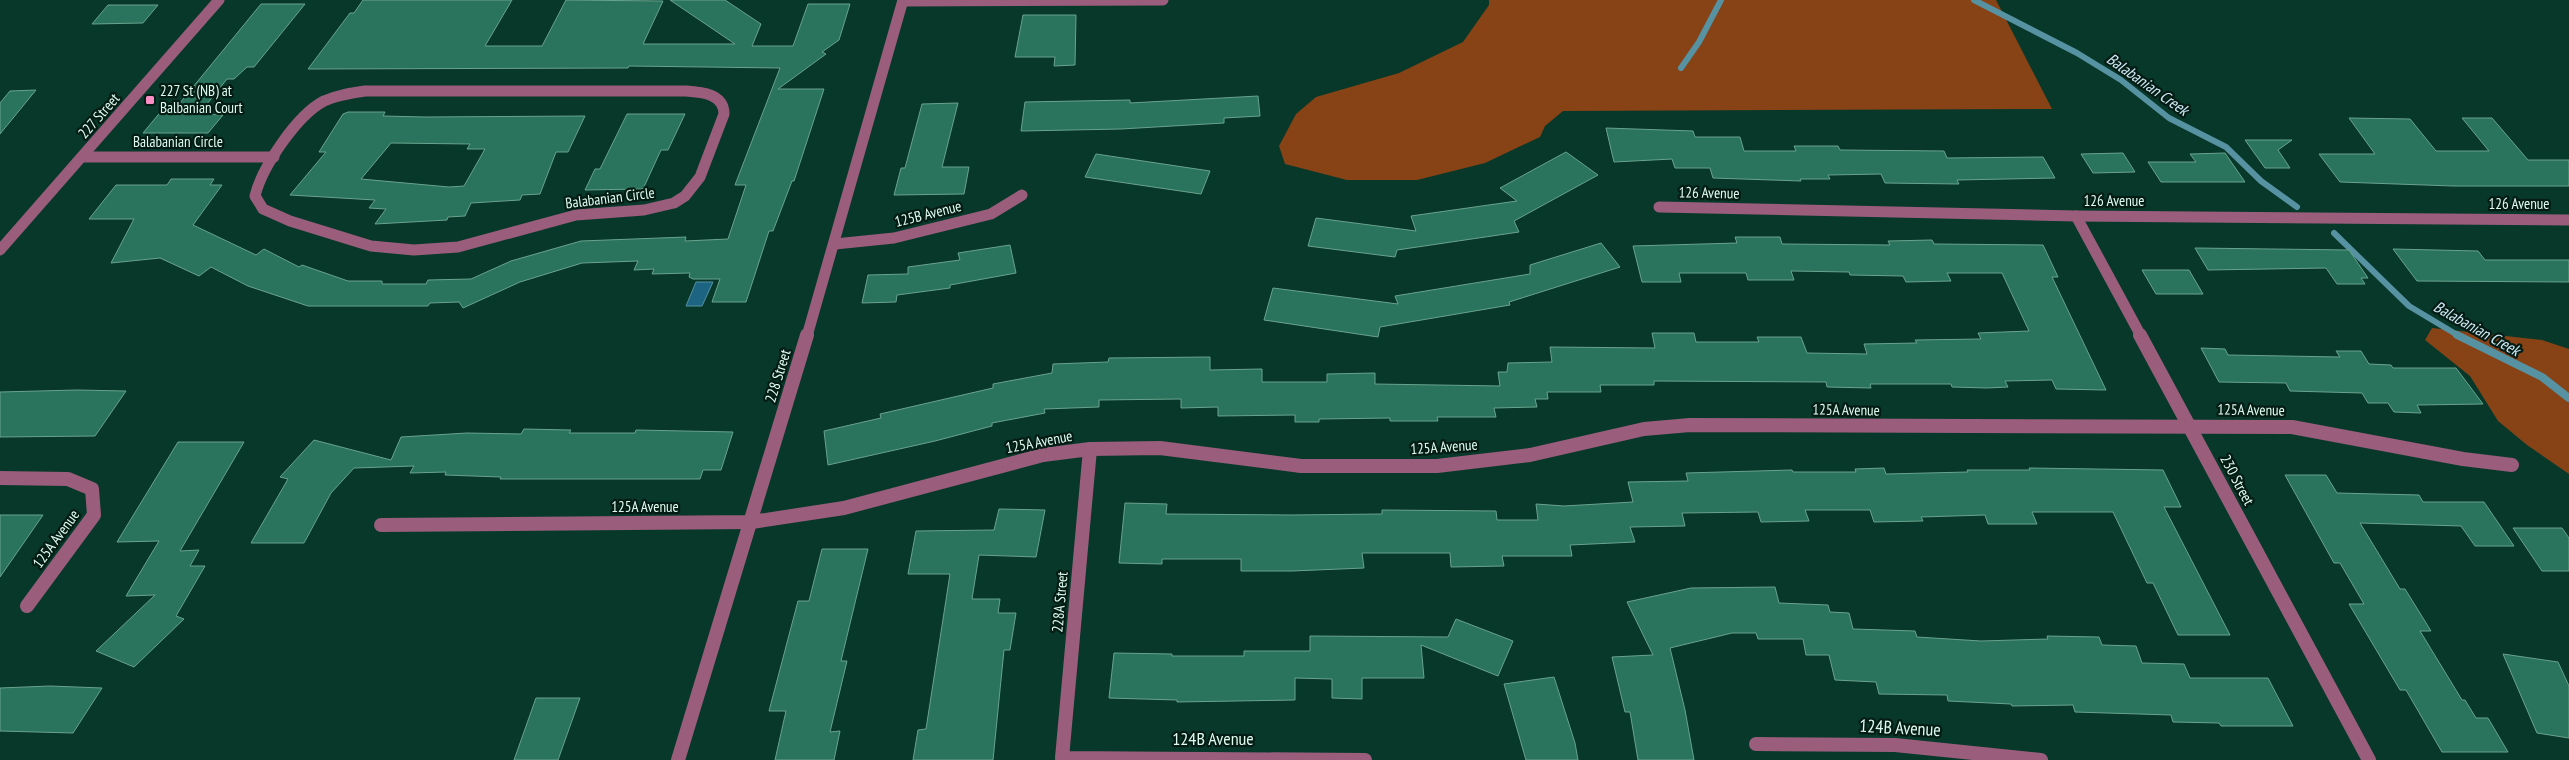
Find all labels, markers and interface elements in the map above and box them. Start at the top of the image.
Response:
water label: Balabanian Creek [2103,48,2194,121]
place label: 227 St (NB) at Balbanian Court [160,81,243,117]
street label: 227 Street [74,89,123,142]
marker: 227 St (NB) at Balbanian Court [144,94,156,106]
street label: Balabanian Circle [133,132,223,151]
street label: 126 Avenue [1678,182,1740,203]
street label: Balabanian Circle [564,183,656,212]
street label: 126 Avenue [2084,191,2144,210]
street label: 126 Avenue [2489,194,2549,213]
street label: 125B Avenue [893,196,963,231]
water label: Balabanian Creek [2430,296,2525,361]
street label: 228 Street [760,347,795,405]
street label: 125A Avenue [1812,399,1880,420]
street label: 125A Avenue [2217,399,2285,420]
street label: 125A Avenue [1004,426,1074,457]
street label: 125A Avenue [1410,435,1478,458]
street label: 230 Street [2216,451,2259,508]
street label: 125A Avenue [611,497,679,516]
street label: 125A Avenue [28,506,83,572]
street label: 228A Street [1047,571,1072,633]
street label: 124B Avenue [1859,714,1941,741]
street label: 124B Avenue [1172,727,1254,750]

